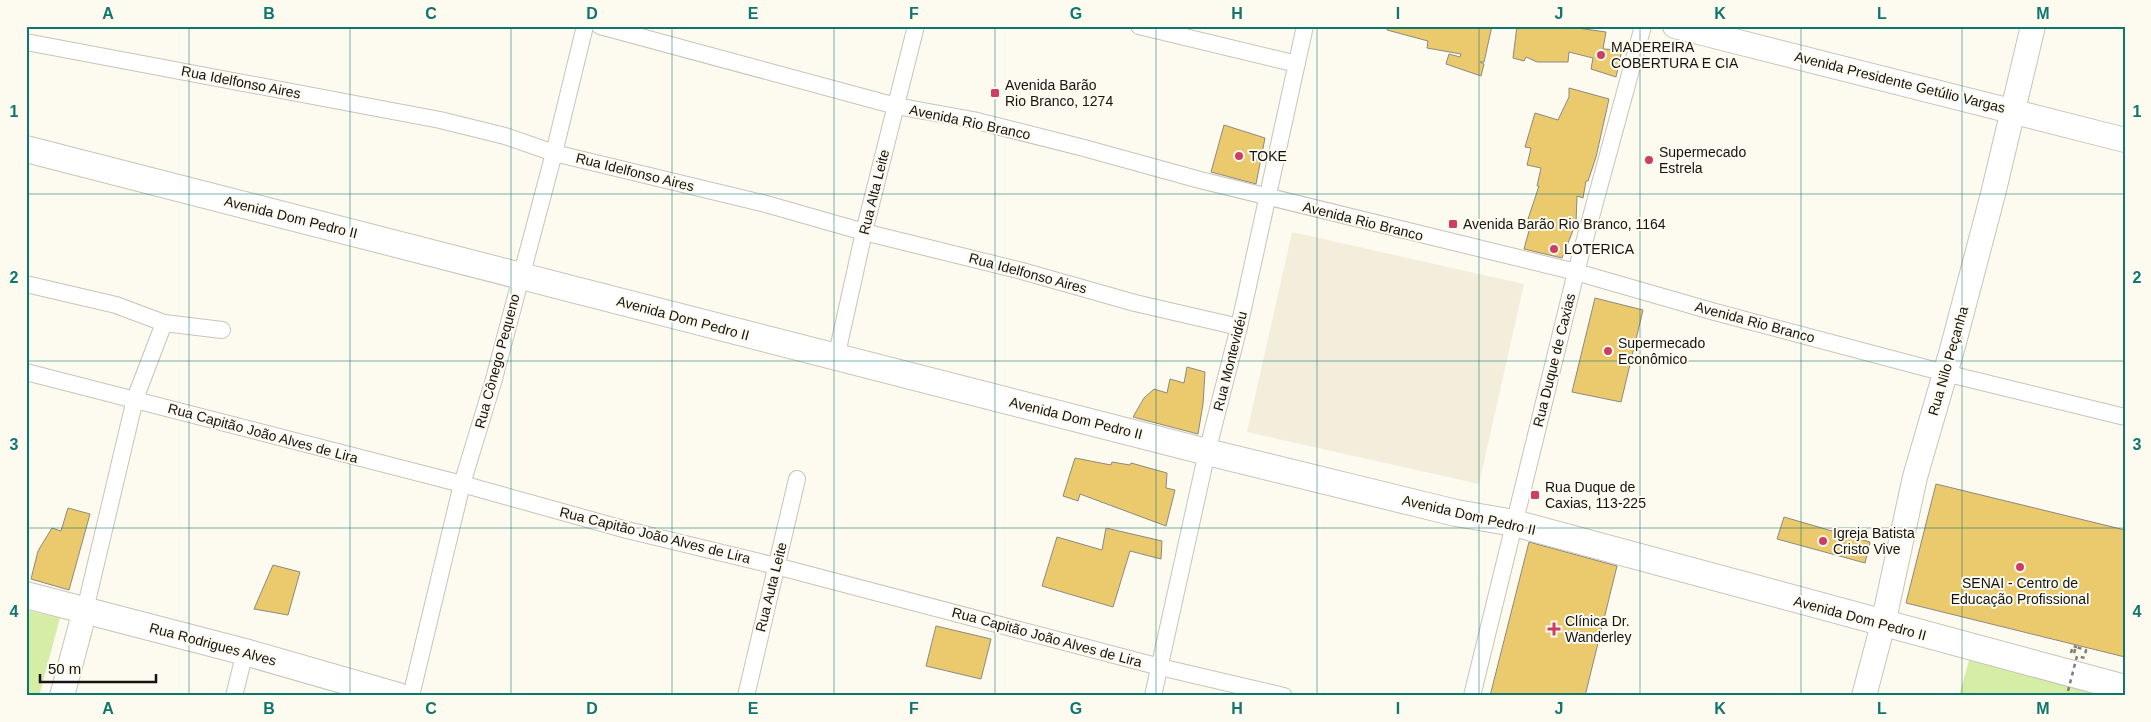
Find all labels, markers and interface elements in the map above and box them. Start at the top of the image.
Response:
text: A [102,5,114,22]
text: B [263,5,275,22]
text: C [425,5,437,22]
text: D [586,5,598,22]
text: E [748,5,759,22]
text: F [909,5,919,22]
text: G [1070,5,1082,22]
text: H [1231,5,1243,22]
text: I [1396,5,1400,22]
text: J [1555,5,1563,22]
text: K [1714,5,1726,22]
text: L [1877,5,1887,22]
text: M [2036,5,2050,22]
place label: MADEREIRA COBERTURA E CIA [1611,39,1739,71]
street label: Avenida Presidente Getúlio Vargas [1793,48,2007,116]
marker: MADEREIRA COBERTURA E CIA [1595,49,1607,61]
street label: Rua Idelfonso Aires [180,63,302,101]
place label: Avenida Barão Rio Branco, 1274 [1005,77,1113,109]
marker: Avenida Barão Rio Branco, 1274 [989,87,1001,99]
street label: Avenida Rio Branco [908,101,1032,143]
text: 1 [10,103,19,120]
text: 1 [2133,103,2142,120]
place label: Supermecado Estrela [1659,144,1746,176]
street label: Rua Alta Leite [856,148,892,236]
place label: TOKE [1249,148,1287,164]
street label: Rua Idelfonso Aires [574,150,696,194]
marker: TOKE [1233,150,1245,162]
marker: Supermecado Estrela [1643,154,1655,166]
street label: Avenida Dom Pedro II [223,193,359,241]
street label: Avenida Rio Branco [1301,198,1425,244]
place label: Avenida Barão Rio Branco, 1164 [1463,216,1666,232]
marker: Avenida Barão Rio Branco, 1164 [1447,218,1459,230]
place label: LOTERICA [1564,241,1635,257]
marker: LOTERICA [1548,243,1560,255]
street label: Rua Idelfonso Aires [967,250,1089,296]
text: 2 [10,269,19,286]
text: 2 [2133,269,2142,286]
street label: Rua Cônego Pequeno [471,292,523,430]
street label: Rua Duque de Caxias [1530,292,1578,428]
street label: Avenida Dom Pedro II [615,293,751,343]
street label: Avenida Rio Branco [1693,298,1817,346]
street label: Rua Nilo Peçanha [1925,304,1971,417]
street label: Rua Montevidéu [1210,310,1250,412]
place label: Supermecado Econômico [1618,335,1705,367]
marker: Supermecado Econômico [1602,345,1614,357]
street label: Avenida Dom Pedro II [1008,394,1144,442]
street label: Rua Capitão João Alves de Lira [166,400,360,466]
text: 3 [10,436,19,453]
text: 3 [2133,436,2142,453]
place label: Rua Duque de Caxias, 113-225 [1545,479,1646,511]
marker: Rua Duque de Caxias, 113-225 [1529,489,1541,501]
street label: Avenida Dom Pedro II [1401,492,1537,538]
street label: Rua Capitão João Alves de Lira [558,504,752,567]
place label: Igreja Batista Cristo Vive [1833,525,1915,557]
marker: Igreja Batista Cristo Vive [1817,535,1829,547]
street label: Rua Auta Leite [752,540,790,634]
marker: SENAI - Centro de Educação Profissional [2014,561,2026,573]
place label: SENAI - Centro de Educação Profissional [1951,575,2089,607]
street label: Avenida Dom Pedro II [1792,593,1928,643]
text: 4 [10,603,19,620]
text: 4 [2133,603,2142,620]
street label: Rua Capitão João Alves de Lira [950,604,1144,670]
place label: Clínica Dr. Wanderley [1565,613,1631,645]
street label: Rua Rodrigues Alves [148,619,278,669]
marker: Clínica Dr. Wanderley [1547,622,1561,636]
scale bar [40,652,156,684]
text: 50 m [48,660,81,677]
text: A [102,700,114,717]
text: B [263,700,275,717]
text: C [425,700,437,717]
text: D [586,700,598,717]
text: E [748,700,759,717]
text: F [909,700,919,717]
text: G [1070,700,1082,717]
text: H [1231,700,1243,717]
text: I [1396,700,1400,717]
text: J [1555,700,1563,717]
text: K [1714,700,1726,717]
text: L [1877,700,1887,717]
text: M [2036,700,2050,717]

